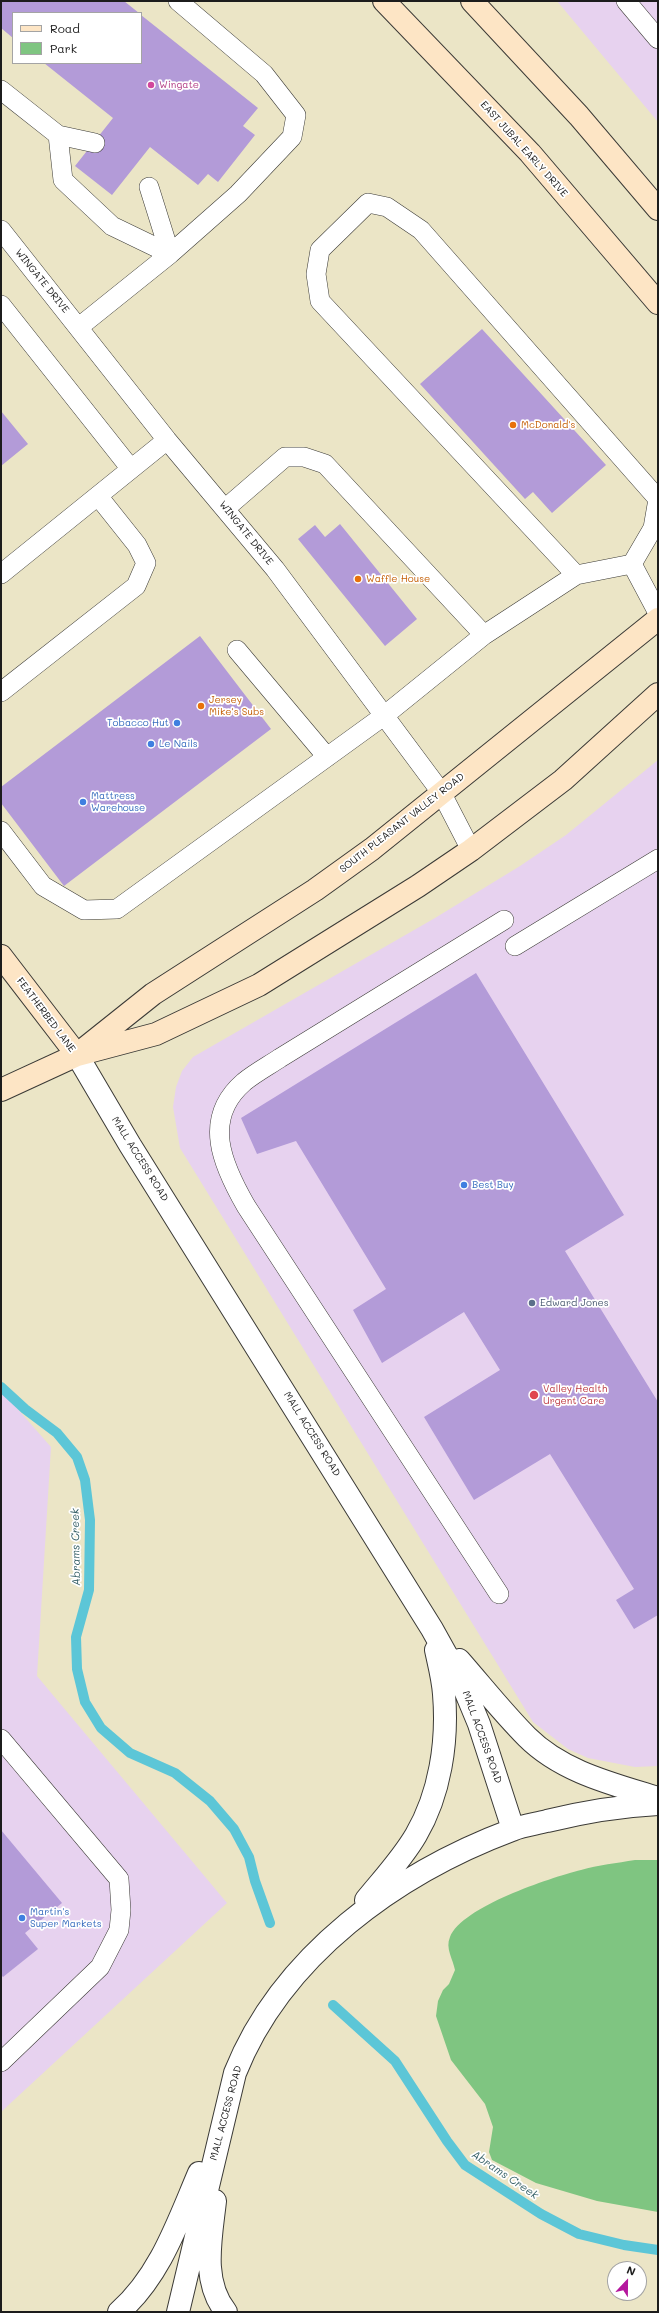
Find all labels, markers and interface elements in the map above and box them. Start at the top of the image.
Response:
legend [12,12,142,64]
text: Road [50,20,80,36]
text: Park [50,40,77,56]
place label: Wingate [159,79,199,91]
marker: Wingate [146,80,156,90]
street label: EAST JUBAL EARLY DRIVE [478,99,570,199]
street label: WINGATE DRIVE [12,246,72,316]
place label: McDonald's [521,419,575,431]
marker: McDonald's [508,420,518,430]
street label: WINGATE DRIVE [216,498,276,568]
place label: Waffle House [366,573,430,585]
marker: Waffle House [353,574,363,584]
place label: Jersey Mike's Subs [209,694,264,718]
marker: Jersey Mike's Subs [196,701,206,711]
place label: Tobacco Hut [107,717,169,729]
marker: Tobacco Hut [172,718,182,728]
place label: Le Nails [159,738,198,750]
marker: Le Nails [146,739,156,749]
street label: SOUTH PLEASANT VALLEY ROAD [337,771,467,875]
place label: Mattress Warehouse [91,790,145,814]
marker: Mattress Warehouse [78,797,88,807]
street label: FEATHERBED LANE [14,975,78,1055]
street label: MALL ACCESS ROAD [109,1114,171,1204]
place label: Best Buy [472,1179,514,1191]
marker: Best Buy [459,1180,469,1190]
place label: Edward Jones [540,1297,609,1309]
marker: Edward Jones [527,1298,537,1308]
place label: Valley Health Urgent Care [543,1383,607,1406]
street label: MALL ACCESS ROAD [281,1389,343,1479]
marker: Valley Health Urgent Care [528,1389,540,1401]
water label: Abrams Creek [69,1508,83,1586]
street label: MALL ACCESS ROAD [460,1689,504,1785]
place label: Martin's Super Markets [30,1906,102,1930]
marker: Martin's Super Markets [17,1913,27,1923]
street label: MALL ACCESS ROAD [208,2064,244,2162]
water label: Abrams Creek [469,2148,541,2202]
north arrow [607,2261,647,2301]
text: N [625,2262,638,2279]

